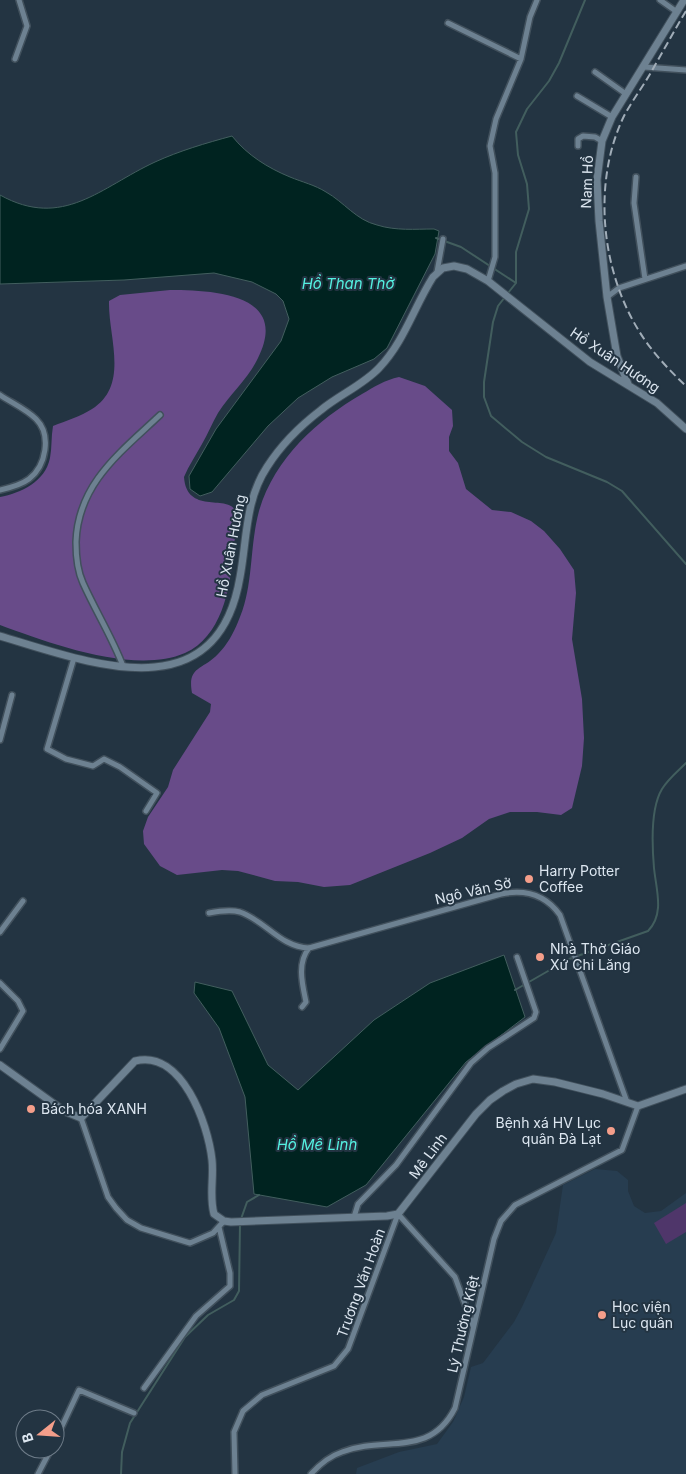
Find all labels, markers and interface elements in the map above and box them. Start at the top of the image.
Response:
street label: Nam Hồ [577,155,596,209]
water label: Hồ Than Thở [302,274,395,293]
street label: Hồ Xuân Hương [567,323,663,396]
street label: Hồ Xuân Hương [212,493,249,599]
place label: Harry Potter Coffee [539,862,619,895]
street label: Ngô Văn Sở [433,873,513,908]
marker: Harry Potter Coffee [523,873,535,885]
place label: Nhà Thờ Giáo Xứ Chi Lăng [550,940,640,973]
marker: Nhà Thờ Giáo Xứ Chi Lăng [534,951,546,963]
place label: Bách hóa XANH [41,1100,147,1117]
marker: Bách hóa XANH [25,1103,37,1115]
place label: Bệnh xá HV Lục quân Đà Lạt [496,1114,601,1147]
marker: Bệnh xá HV Lục quân Đà Lạt [605,1125,617,1137]
street label: Mê Linh [405,1130,450,1182]
water label: Hồ Mê Linh [277,1135,357,1154]
street label: Trương Văn Hoàn [333,1226,388,1340]
street label: Lý Thường Kiệt [443,1273,482,1374]
place label: Học viện Lục quân [612,1298,673,1331]
marker: Học viện Lục quân [596,1309,608,1321]
north arrow [15,1409,65,1459]
text: B [18,1431,37,1445]

